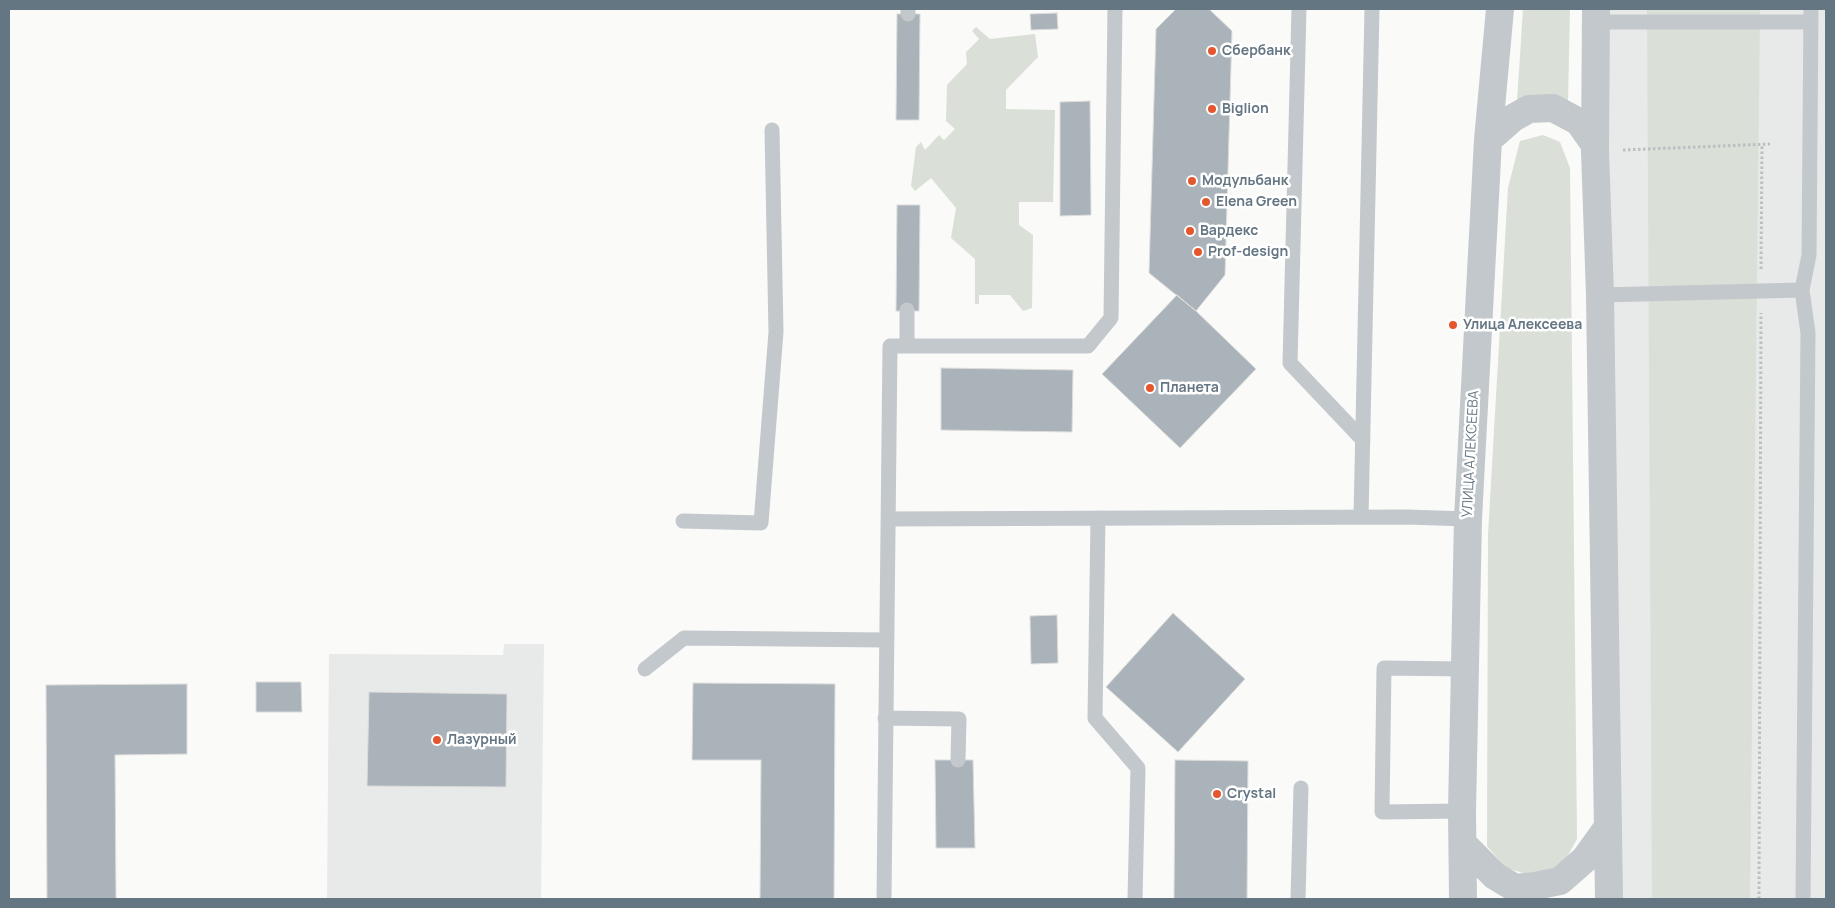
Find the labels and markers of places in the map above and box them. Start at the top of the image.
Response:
place label: Сбербанк [1222,43,1290,59]
marker: Сбербанк [1206,45,1218,57]
place label: Biglion [1222,101,1269,117]
marker: Biglion [1206,103,1218,115]
place label: Модульбанк [1202,173,1288,189]
marker: Модульбанк [1186,175,1198,187]
place label: Elena Green [1216,194,1297,210]
marker: Elena Green [1200,196,1212,208]
place label: Вардекс [1200,223,1258,239]
marker: Вардекс [1184,225,1196,237]
place label: Prof-design [1208,244,1288,260]
marker: Prof-design [1192,246,1204,258]
place label: Улица Алексеева [1463,317,1582,333]
marker: Улица Алексеева [1447,319,1459,331]
place label: Планета [1160,380,1219,396]
marker: Планета [1144,382,1156,394]
place label: Лазурный [447,732,516,748]
marker: Лазурный [431,734,443,746]
place label: Crystal [1227,786,1276,802]
marker: Crystal [1211,788,1223,800]

